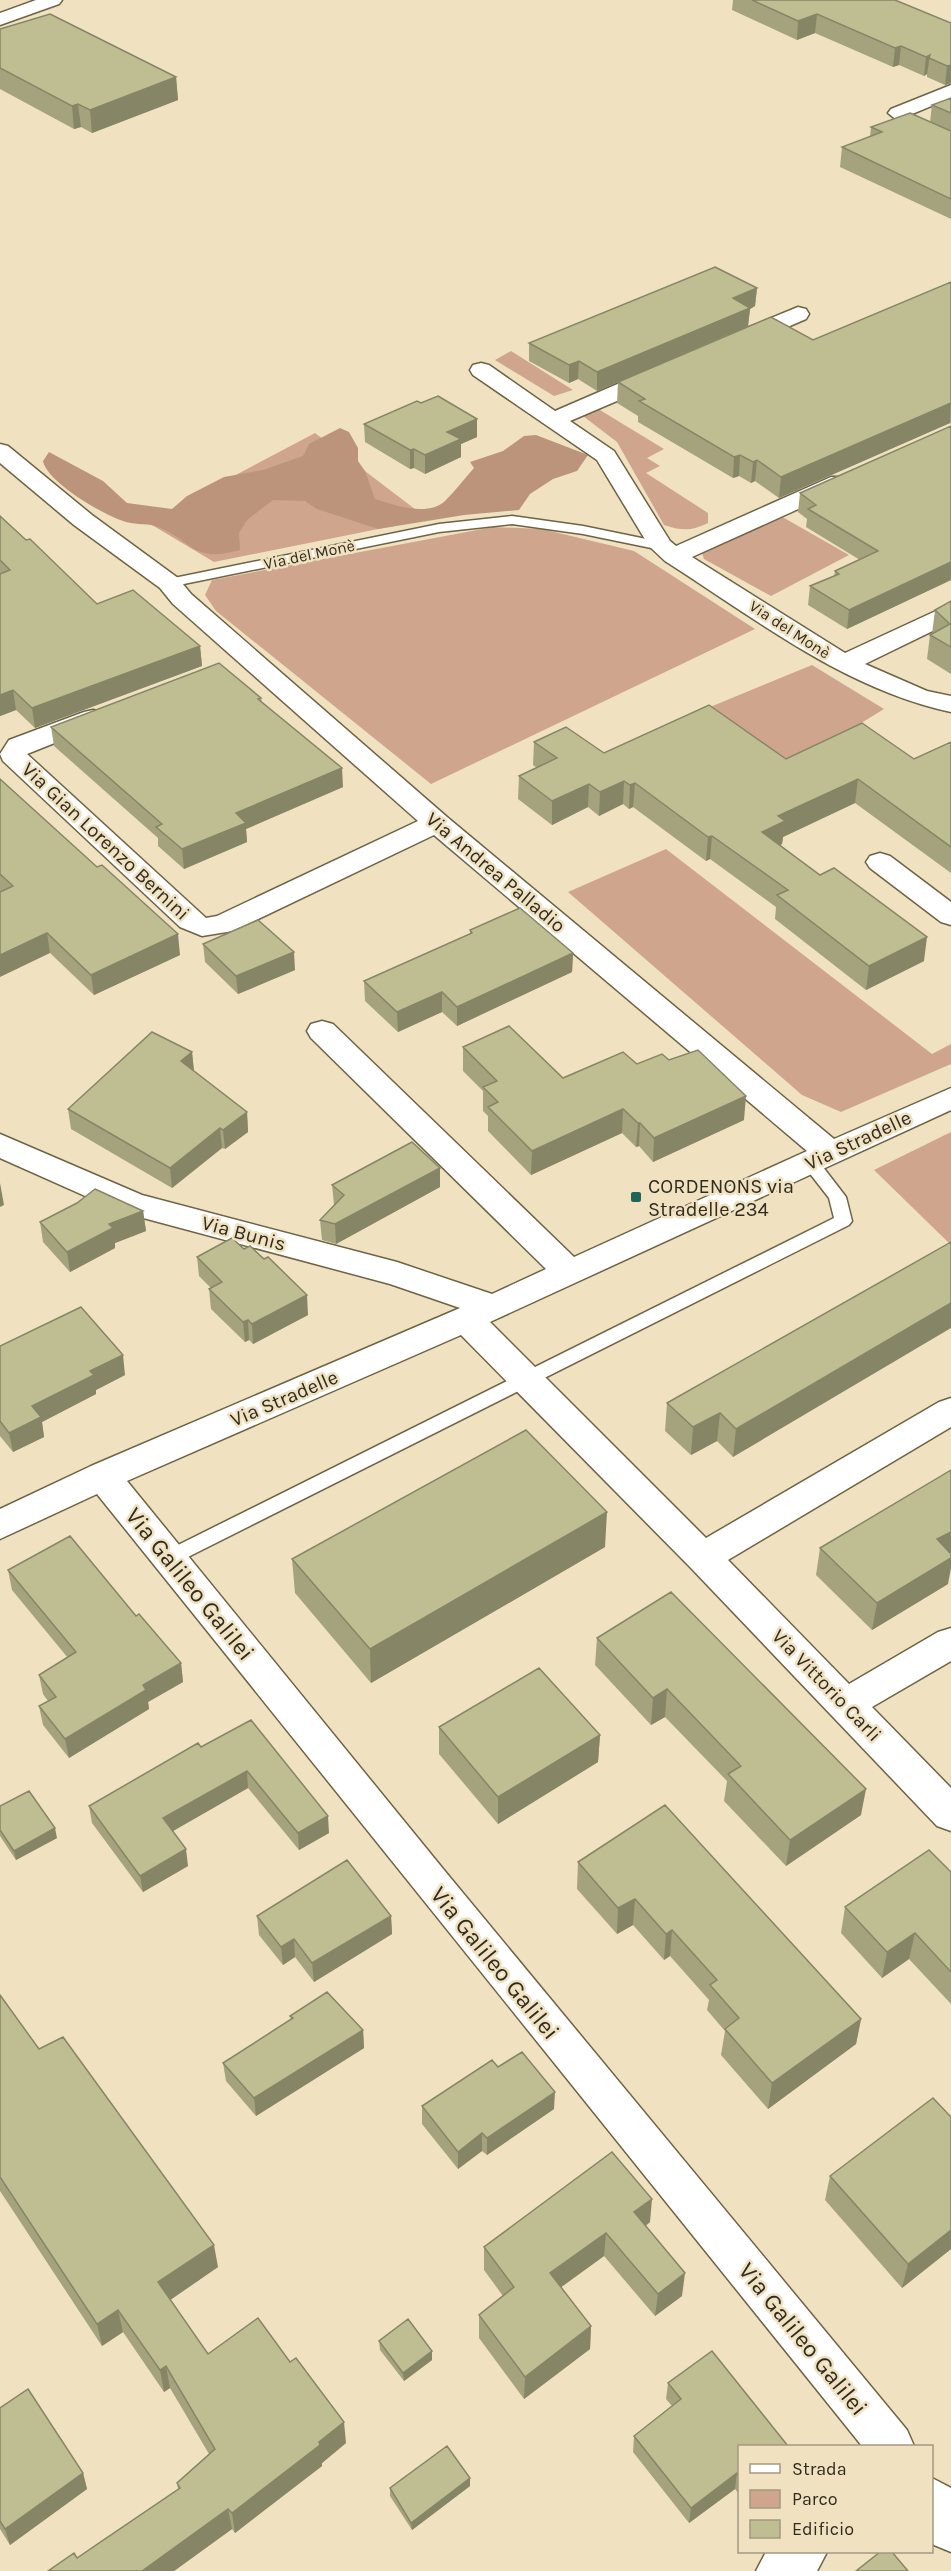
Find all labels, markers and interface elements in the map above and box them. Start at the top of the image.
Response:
street label: Via del Monè [262,536,356,573]
street label: Via del Monè [746,596,834,663]
street label: Via Gian Lorenzo Bernini [17,758,194,925]
street label: Via Andrea Palladio [421,807,570,937]
street label: Via Stradelle [802,1106,915,1175]
place label: CORDENONS via Stradelle 234 [648,1175,794,1221]
marker: CORDENONS via Stradelle 234 [629,1190,643,1204]
street label: Via Bunis [199,1211,288,1256]
street label: Via Stradelle [227,1366,341,1431]
street label: Via Galileo Galilei [120,1502,260,1666]
street label: Via Vittorio Carli [767,1624,886,1746]
street label: Via Galileo Galilei [425,1881,565,2045]
street label: Via Galileo Galilei [733,2257,873,2421]
legend [738,2445,933,2553]
text: Strada [792,2458,847,2480]
text: Parco [792,2488,838,2510]
text: Edificio [792,2518,854,2540]

